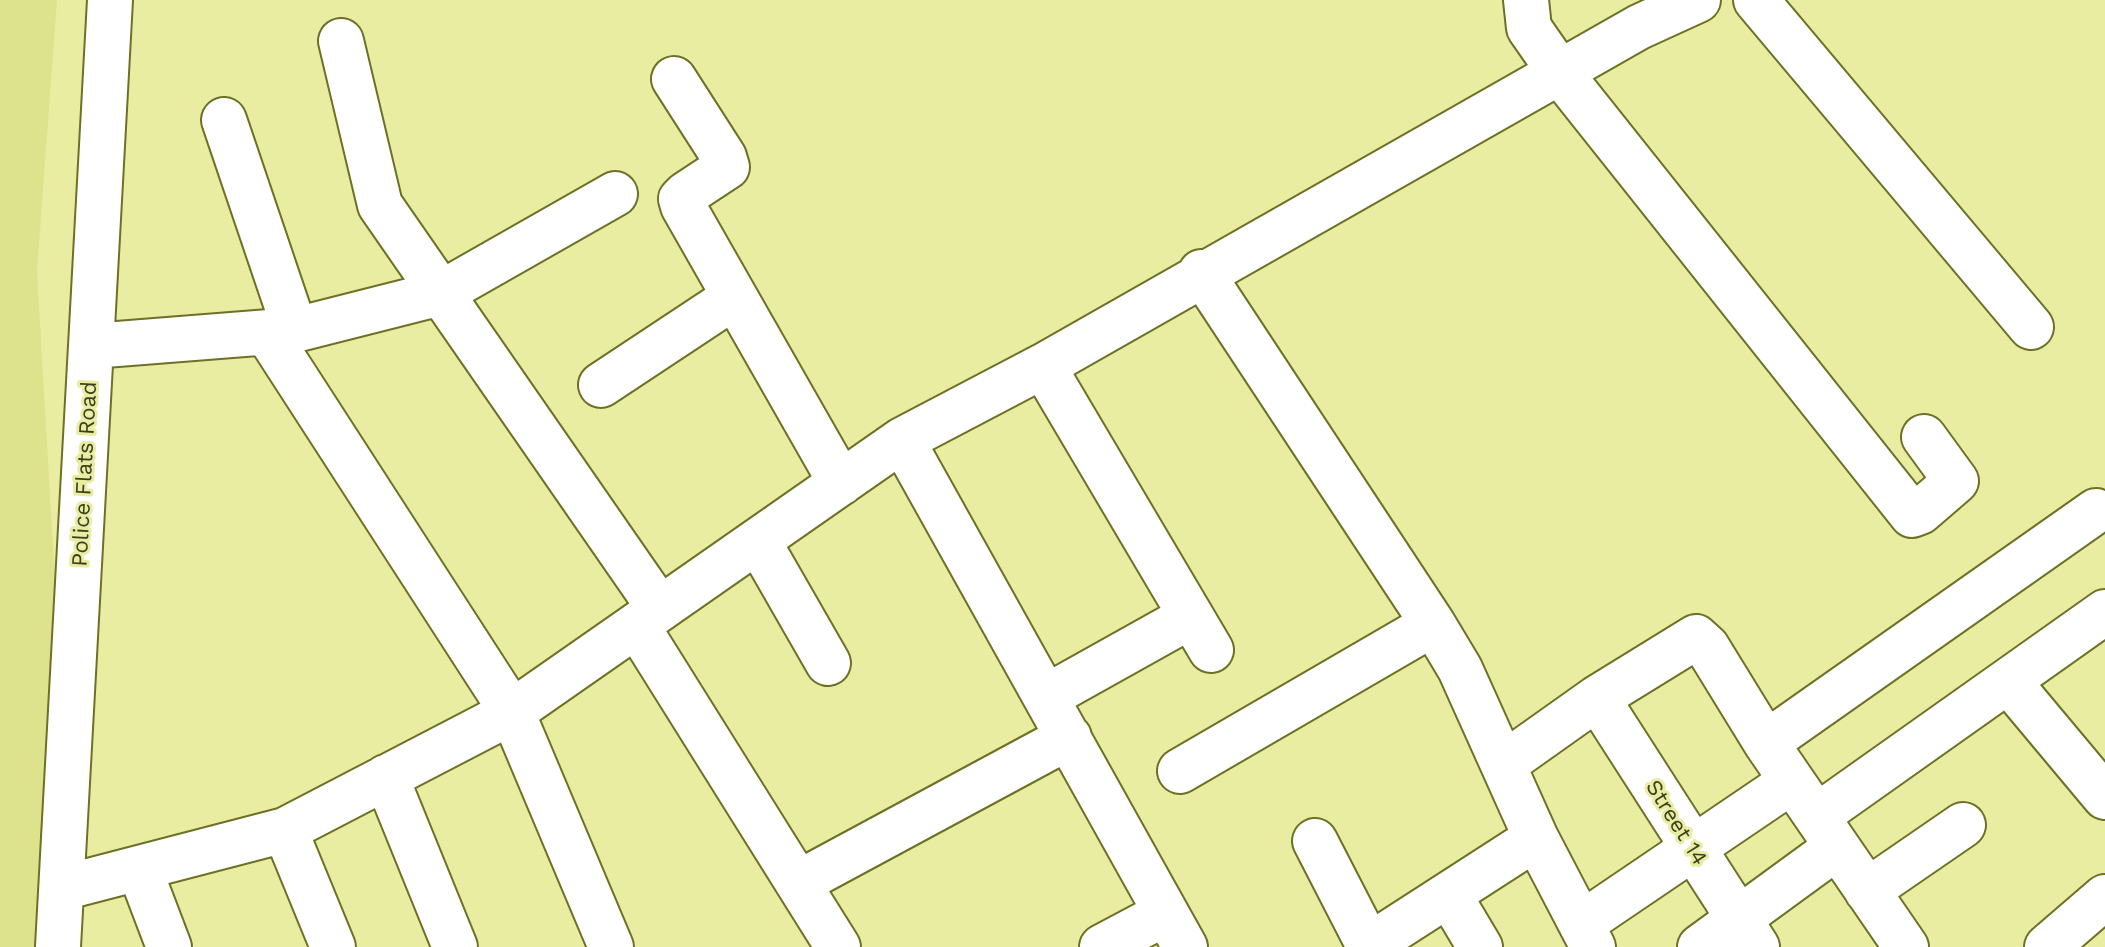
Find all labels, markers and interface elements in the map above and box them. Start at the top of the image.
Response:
street label: Police Flats Road [67,381,103,567]
street label: Street 14 [1639,775,1713,871]

